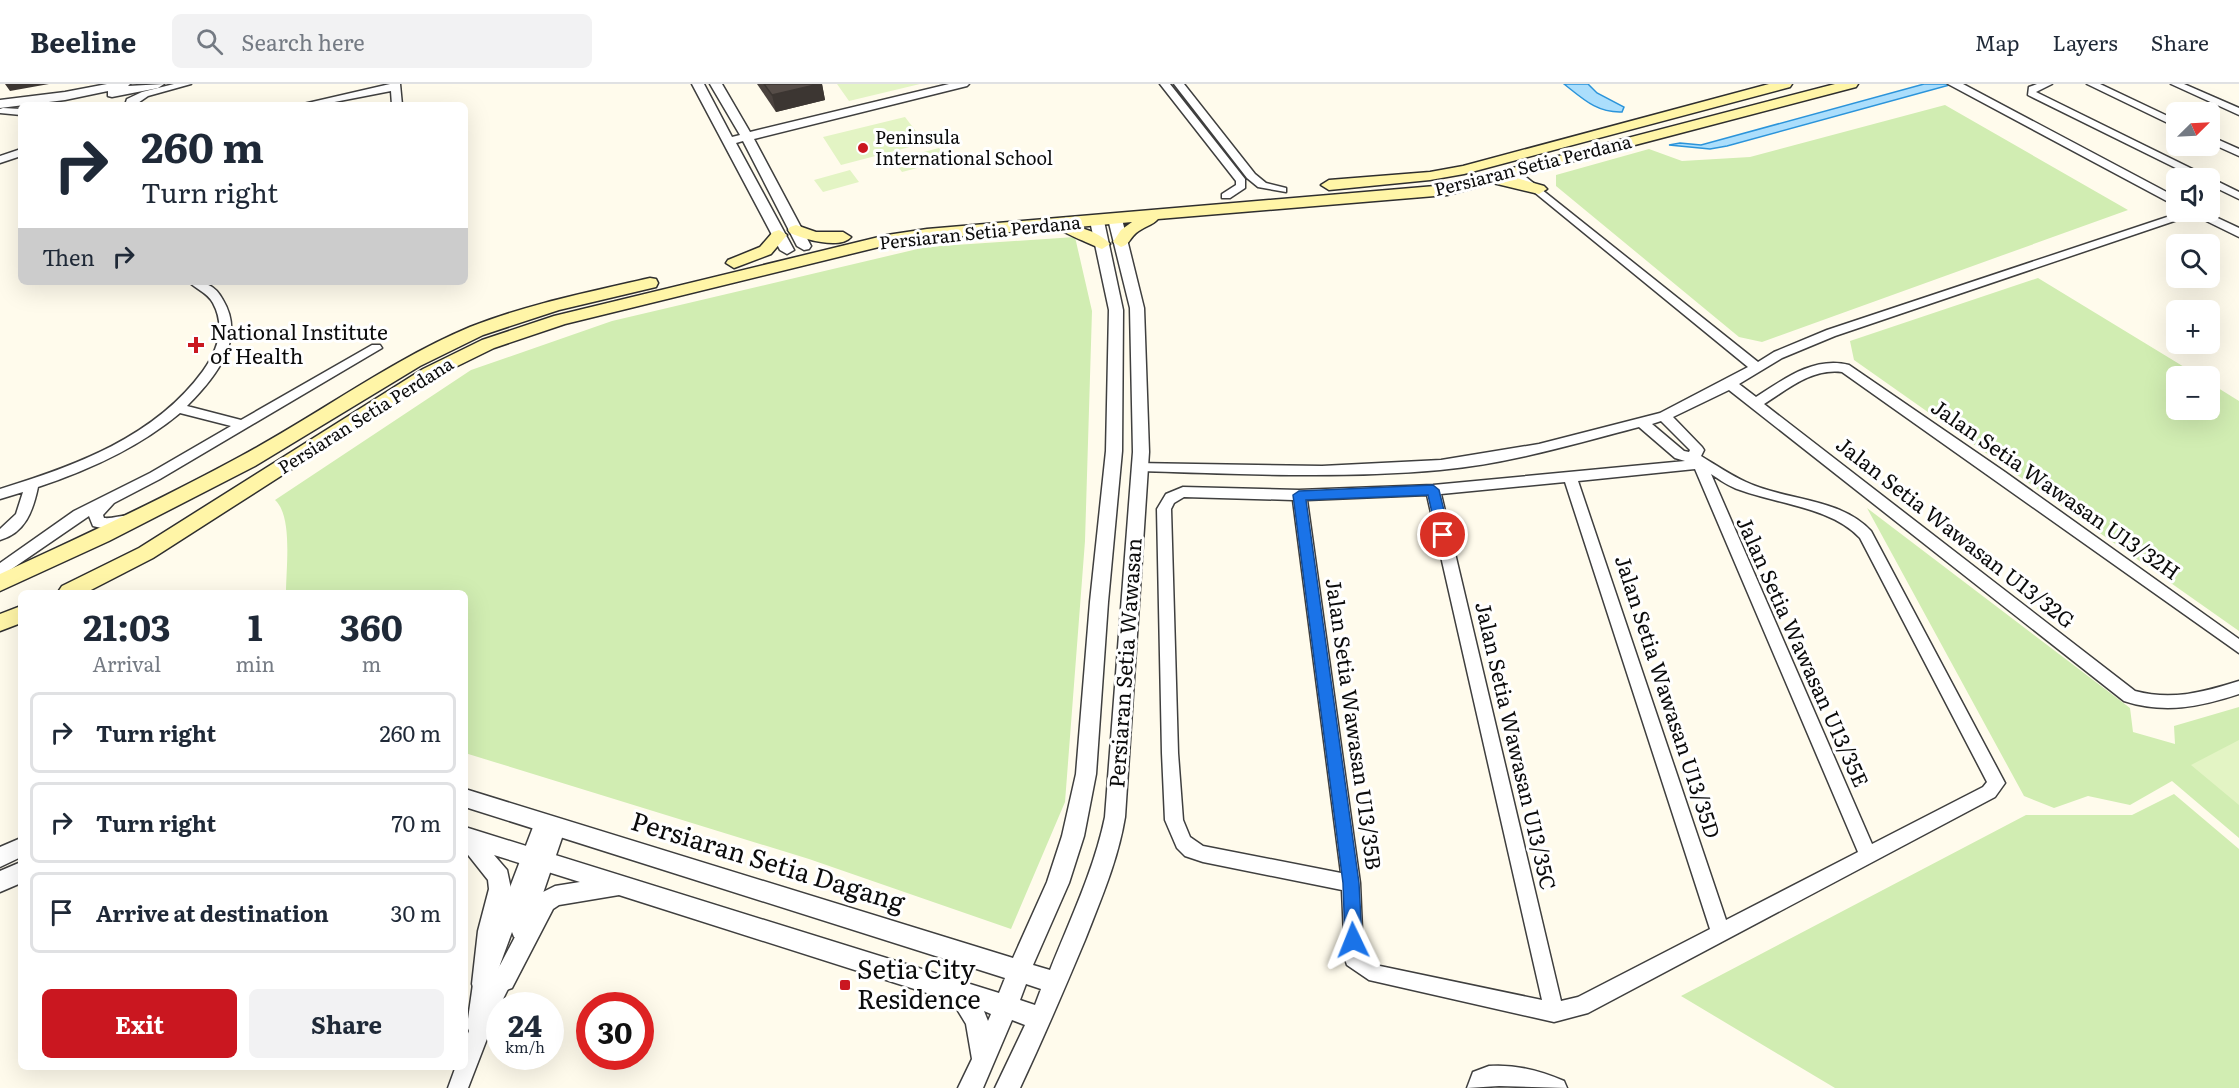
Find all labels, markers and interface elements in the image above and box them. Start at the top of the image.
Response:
search box [172,14,592,68]
text: Beeline [30,20,136,62]
icon: search [193,25,226,58]
text: Search here [241,25,365,58]
text: Map [1975,26,2020,57]
text: Layers [2053,26,2118,57]
text: Share [2151,26,2209,57]
north arrow [2166,102,2220,156]
map controls [2166,102,2220,420]
text: 260 m [141,114,264,176]
place label: Peninsula International School [875,123,1053,171]
icon: right [42,126,120,204]
street label: Persiaran Setia Perdana [1431,127,1634,202]
marker: Peninsula International School [856,141,870,155]
button: sound [2166,168,2220,222]
text: Turn right [141,171,278,211]
street label: Persiaran Setia Perdana [878,207,1082,256]
button: search [2166,234,2220,288]
text: Then [42,240,95,273]
icon: right [107,240,140,273]
button: + [2166,300,2220,354]
place label: National Institute of Health [210,315,388,370]
marker: National Institute of Health [187,336,205,354]
street label: Persiaran Setia Perdana [272,349,459,480]
button: − [2166,366,2220,420]
street label: Jalan Setia Wawasan U13/32H [1926,390,2187,586]
street label: Jalan Setia Wawasan U13/32G [1831,428,2083,634]
pin [1417,509,1468,560]
street label: Jalan Setia Wawasan U13/35E [1730,510,1878,791]
icon: arrive [1426,518,1459,551]
street label: Persiaran Setia Wawasan [1099,537,1148,789]
street label: Jalan Setia Wawasan U13/35D [1609,550,1730,842]
street label: Jalan Setia Wawasan U13/35B [1320,576,1391,872]
street label: Jalan Setia Wawasan U13/35C [1469,598,1566,893]
text: 21:03 [83,599,171,652]
text: 1 [248,599,263,652]
text: 360 [340,599,403,652]
text: Arrival [93,648,161,678]
text: min [236,648,275,678]
text: m [362,648,381,678]
icon: right [45,716,78,749]
text: Turn right [96,716,216,749]
text: 260 m [380,716,441,749]
street label: Persiaran Setia Dagang [627,799,911,920]
icon: right [45,806,78,839]
text: Turn right [96,806,216,839]
text: 70 m [391,806,441,839]
icon: arrive [45,896,78,929]
text: Arrive at destination [96,896,329,929]
text: 30 m [391,896,441,929]
position arrow [1321,908,1385,972]
place label: Setia City Residence [857,948,981,1017]
marker: Setia City Residence [838,978,852,992]
button: Exit [42,989,237,1058]
button: Share [249,989,444,1058]
speed limit sign: 30 [576,992,654,1070]
text: 24 [508,1002,542,1046]
text: km/h [505,1035,545,1058]

